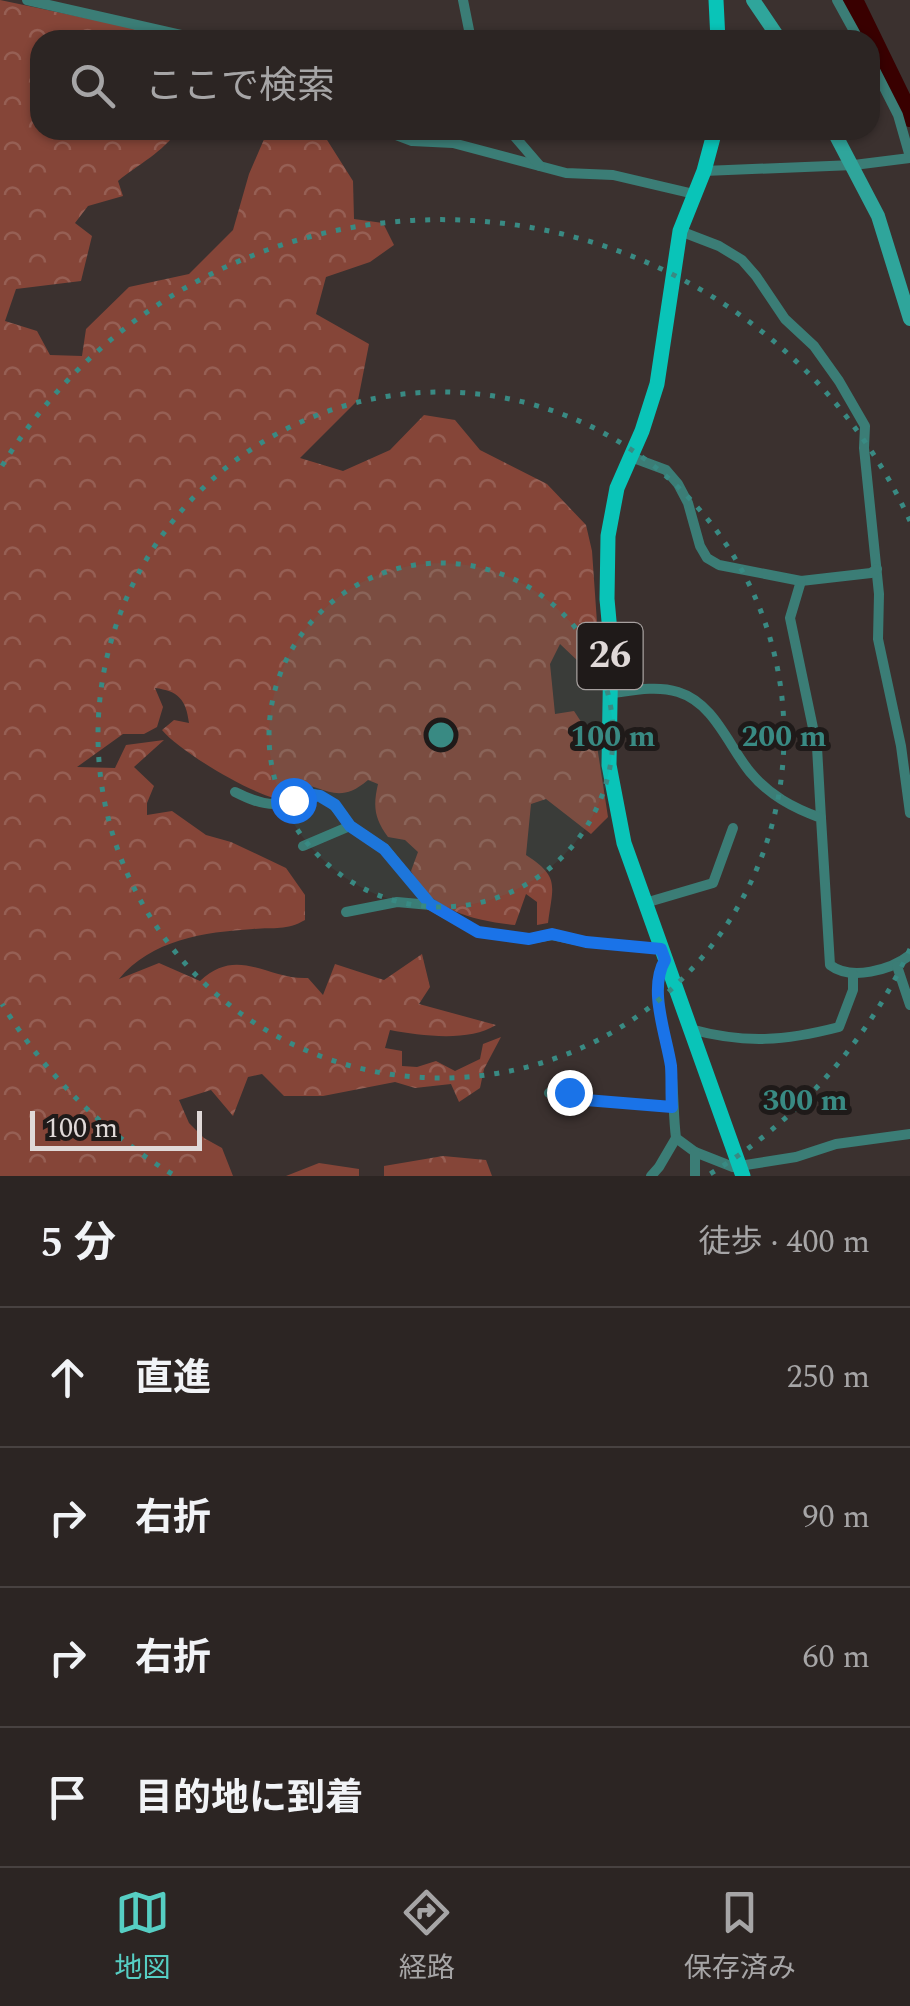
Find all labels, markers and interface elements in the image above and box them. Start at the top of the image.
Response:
search box [30,30,880,140]
icon: search [65,58,120,113]
text: ここで検索 [145,58,335,116]
road number: 26 [578,623,642,689]
text: 100 m [570,714,656,760]
text: 200 m [741,714,827,760]
centre of rings [423,717,459,753]
route start [271,778,317,824]
route end [547,1070,593,1116]
text: 300 m [762,1078,848,1124]
scale bar [30,1106,202,1150]
text: 100 m [45,1107,118,1150]
text: 5 分 [40,1212,116,1275]
text: 徒歩 · 400 m [698,1218,870,1267]
icon: ahead [40,1350,95,1405]
text: 直進 [135,1350,211,1408]
text: 250 m [786,1353,870,1402]
icon: right [40,1490,95,1545]
text: 右折 [135,1490,211,1548]
text: 90 m [802,1493,870,1542]
icon: right [40,1630,95,1685]
text: 右折 [135,1630,211,1688]
text: 60 m [802,1633,870,1682]
icon: arrive [40,1770,95,1825]
text: 目的地に到着 [135,1770,363,1828]
tab: 地図 [114,1885,170,1990]
tab: 経路 [399,1885,455,1990]
tab: 保存済み [684,1885,796,1990]

